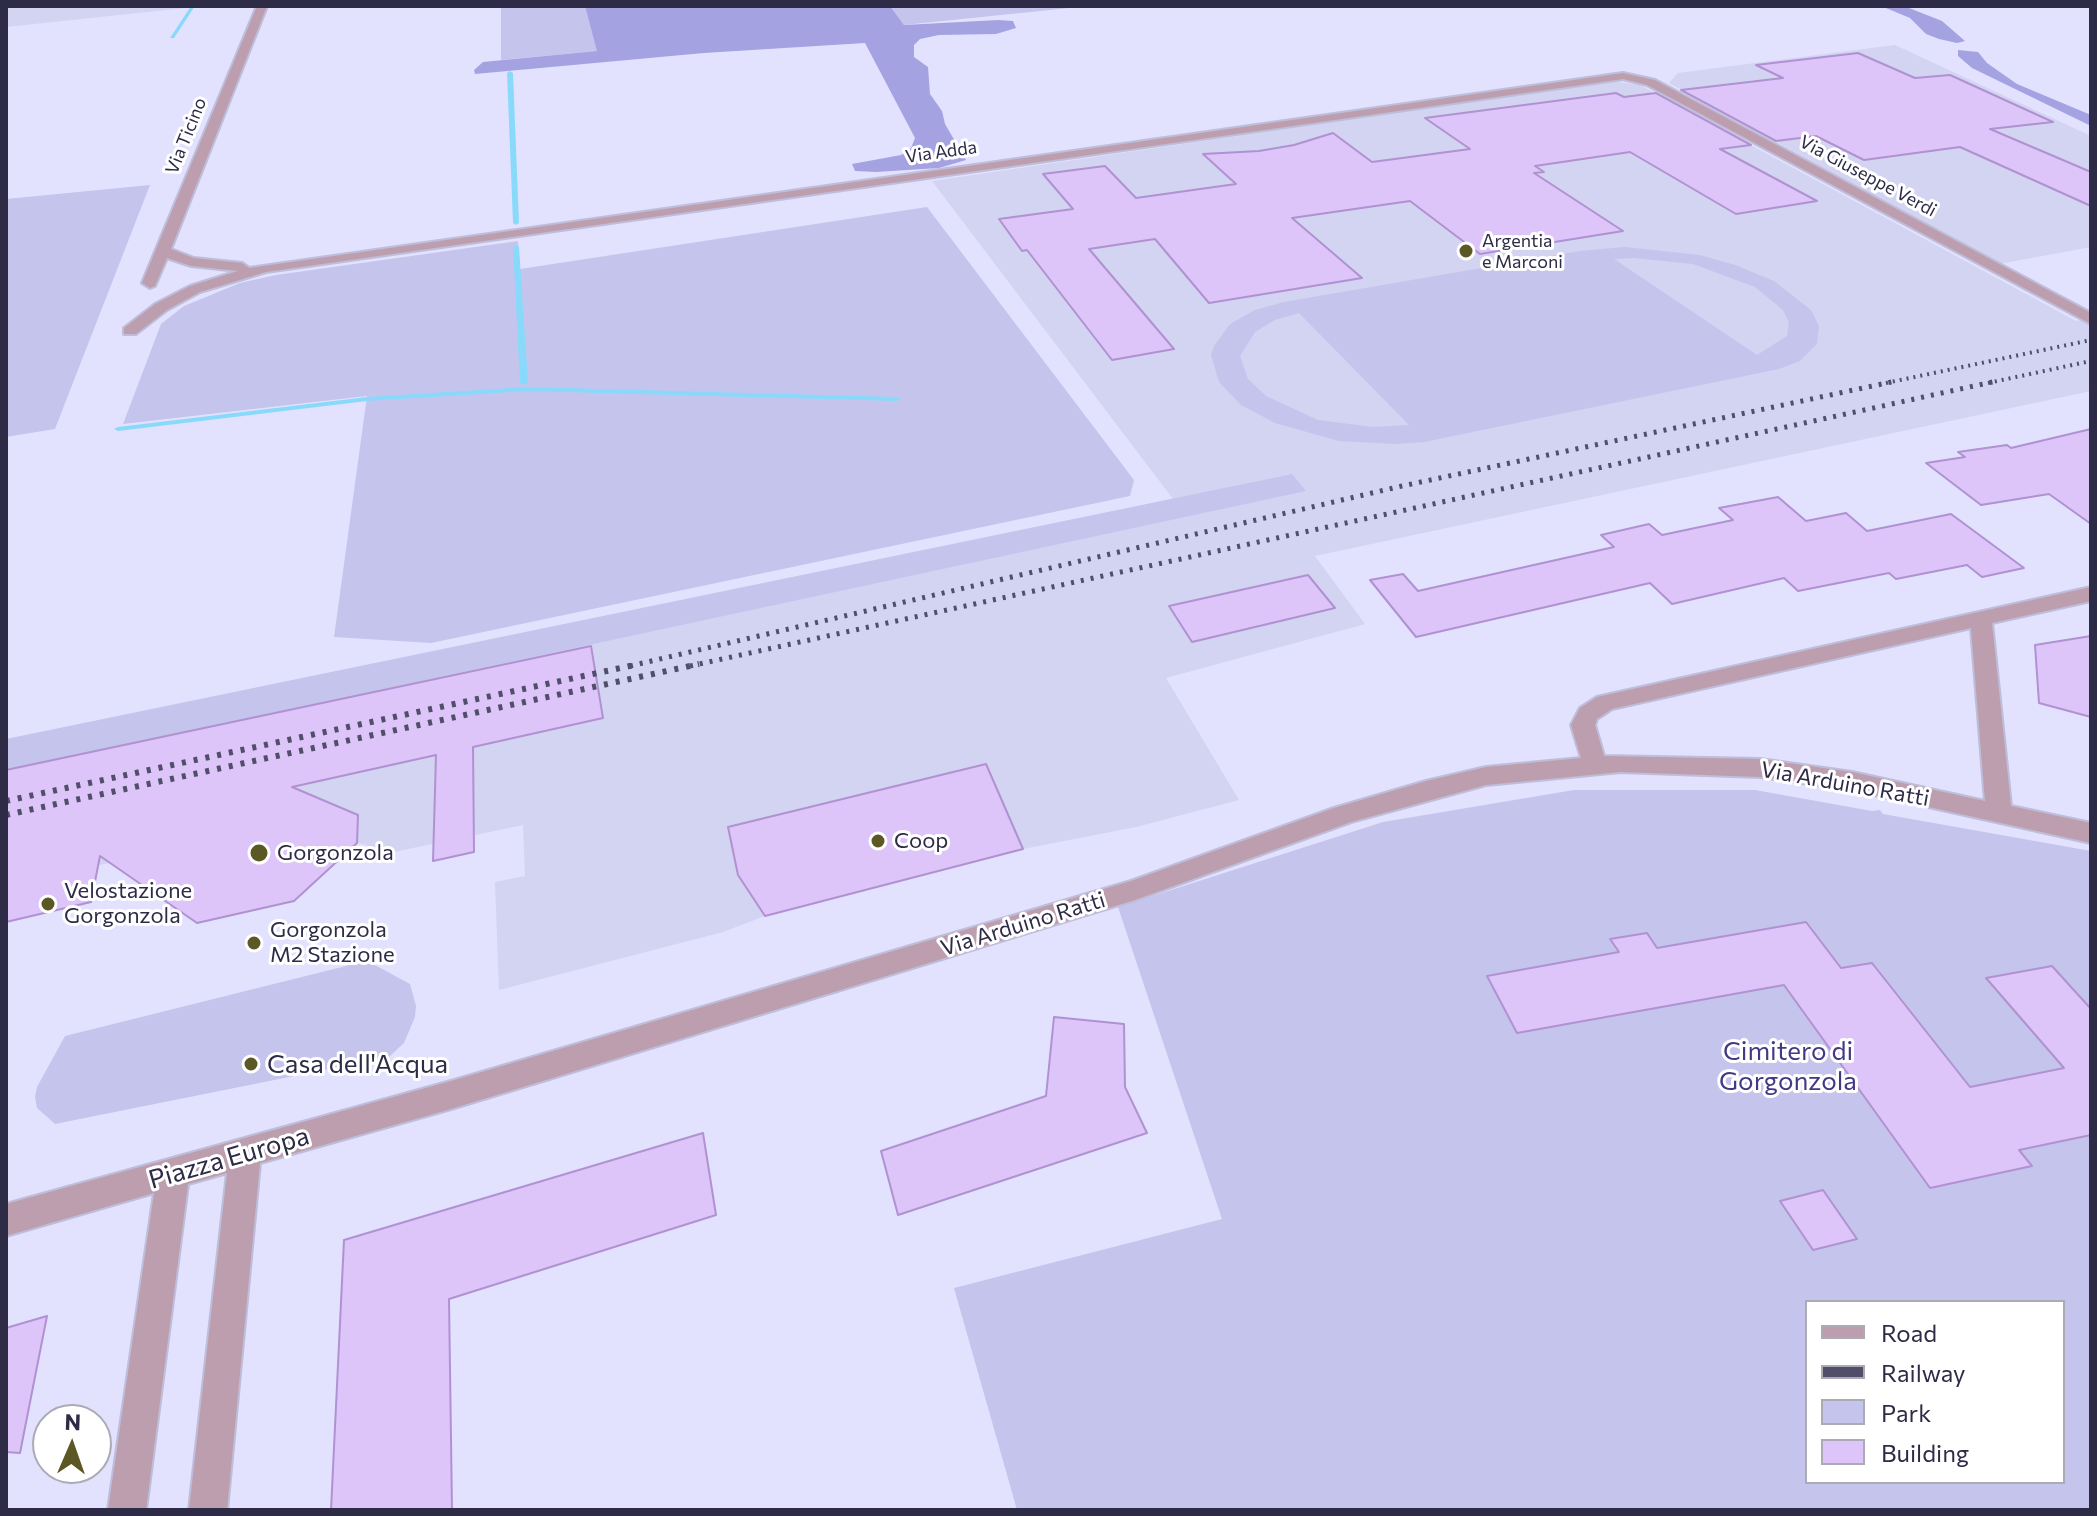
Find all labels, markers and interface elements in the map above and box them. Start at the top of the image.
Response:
street label: Via Ticino [161,95,211,177]
street label: Via Giuseppe Verdi [1796,131,1940,221]
street label: Via Adda [904,136,978,168]
place label: Argentia e Marconi [1482,230,1563,272]
marker: Argentia e Marconi [1457,242,1475,260]
street label: Via Arduino Ratti [1759,756,1931,812]
place label: Coop [894,828,948,854]
marker: Coop [869,832,887,850]
place label: Gorgonzola [277,840,394,866]
marker: Gorgonzola [248,842,270,864]
place label: Velostazione Gorgonzola [64,878,192,930]
street label: Via Arduino Ratti [938,886,1108,962]
marker: Velostazione Gorgonzola [39,895,57,913]
place label: Gorgonzola M2 Stazione [270,917,395,968]
marker: Gorgonzola M2 Stazione [245,934,263,952]
park label: Cimitero di Gorgonzola [1719,1035,1857,1096]
place label: Casa dell'Acqua [267,1048,448,1080]
marker: Casa dell'Acqua [242,1055,260,1073]
street label: Piazza Europa [145,1120,313,1196]
legend [1805,1300,2065,1484]
text: Road [1881,1318,1937,1347]
text: Railway [1881,1358,1966,1387]
text: Park [1881,1398,1931,1427]
north arrow [32,1404,112,1484]
text: N [64,1408,82,1435]
text: Building [1881,1438,1969,1467]

